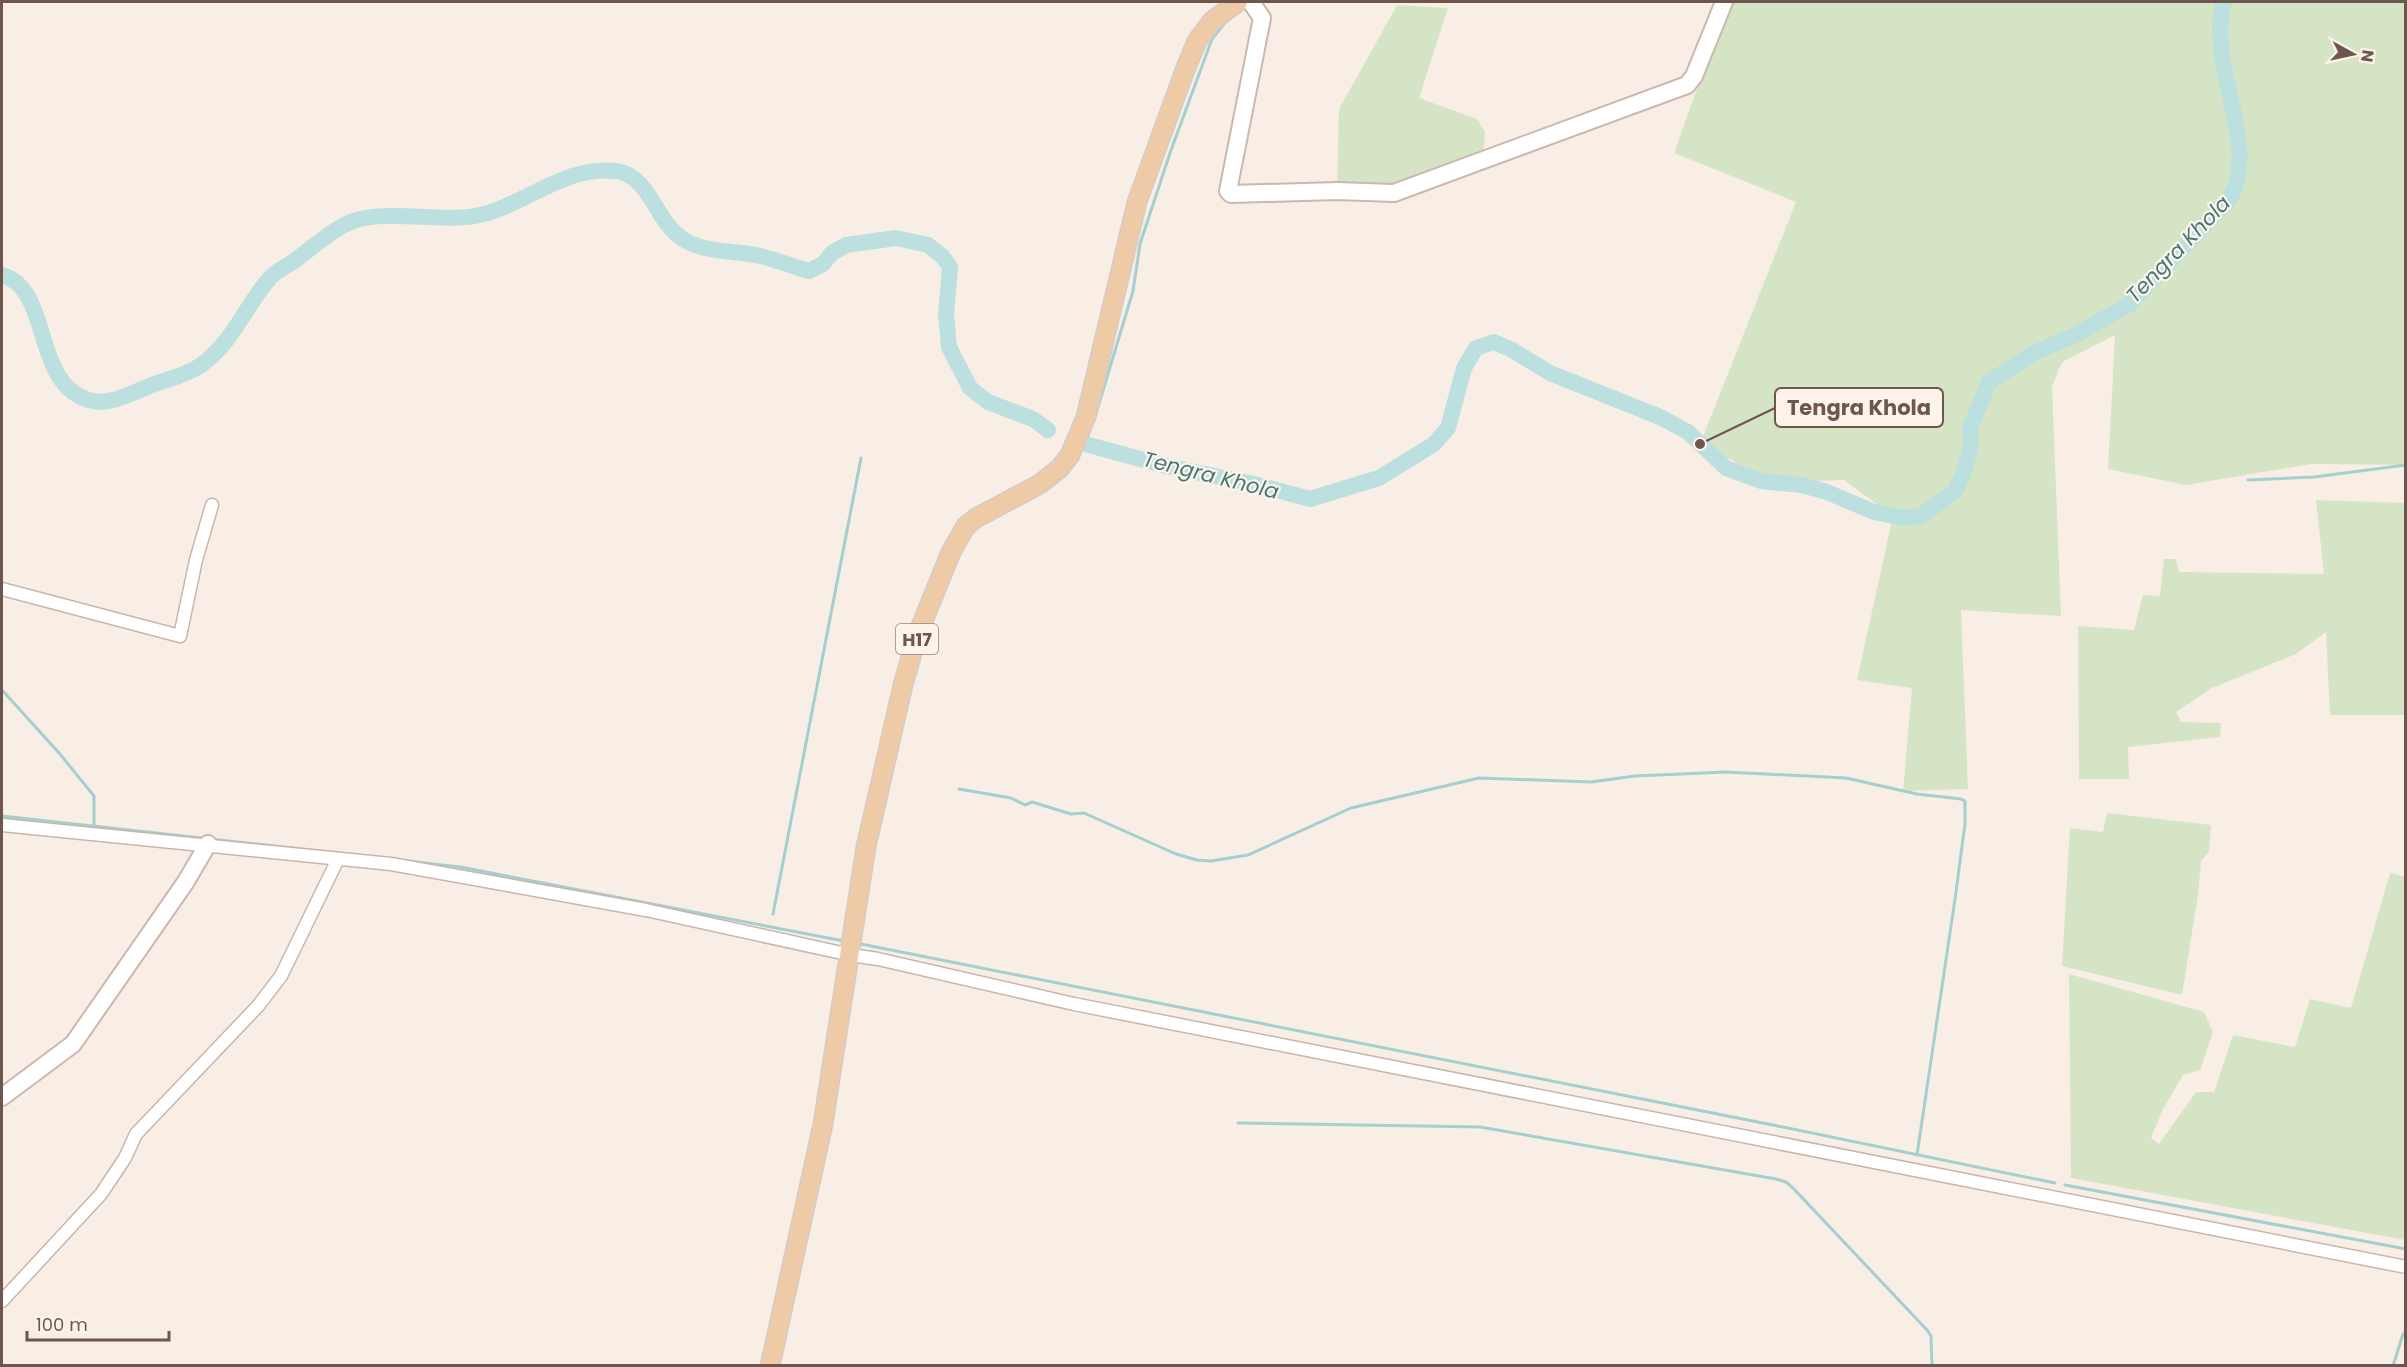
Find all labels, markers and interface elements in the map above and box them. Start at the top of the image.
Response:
north arrow [2323,24,2383,84]
text: N [2355,48,2380,64]
water label: Tengra Khola [2119,189,2237,309]
callout: Tengra Khola [1775,388,1943,427]
text: Tengra Khola [1787,393,1931,422]
water label: Tengra Khola [1140,444,1282,506]
road number: H17 [896,624,938,654]
scale bar [27,1304,170,1342]
text: 100 m [36,1312,88,1337]

